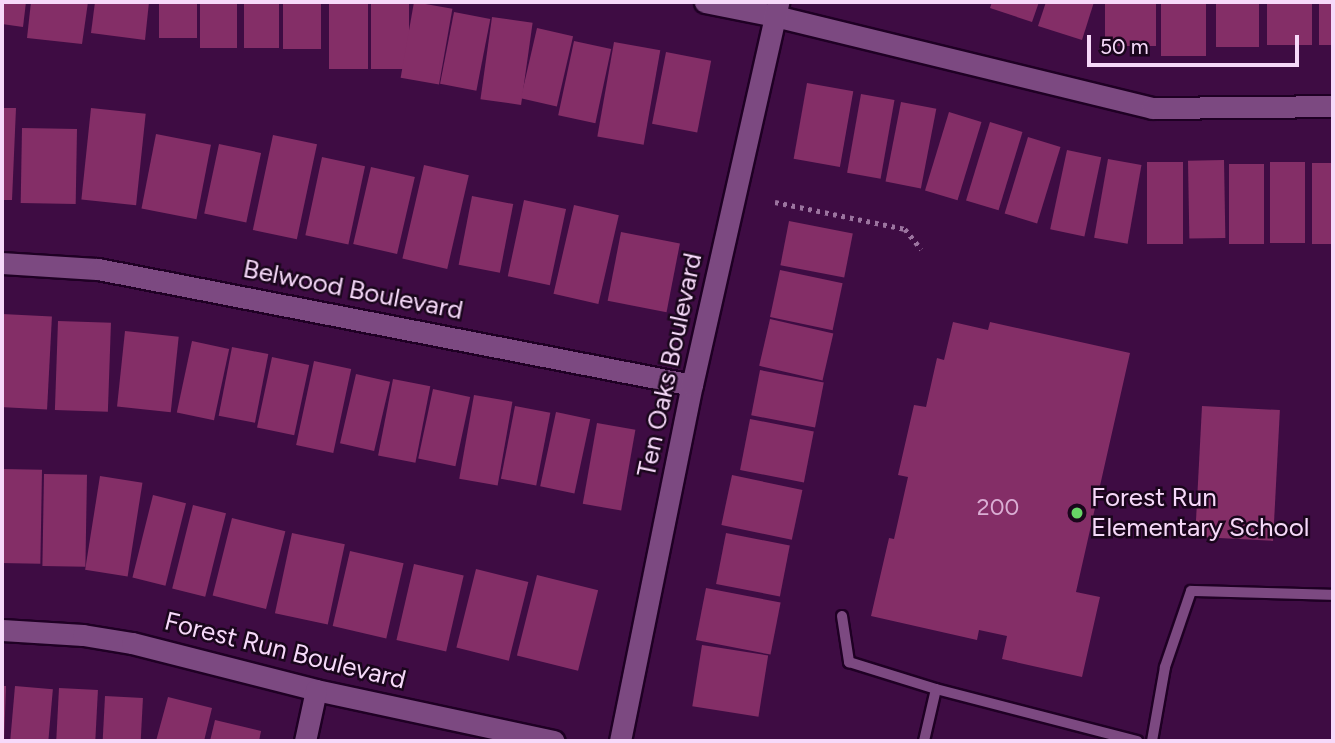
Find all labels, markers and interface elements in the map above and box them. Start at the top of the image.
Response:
scale bar [1090,21,1302,65]
text: 50 m [1100,34,1149,59]
street label: Ten Oaks Boulevard [631,250,709,480]
street label: Belwood Boulevard [240,253,466,327]
place label: Forest Run Elementary School [1091,482,1309,544]
house number: 200 [977,493,1019,521]
marker: Forest Run Elementary School [1069,505,1085,521]
street label: Forest Run Boulevard [161,606,409,696]

